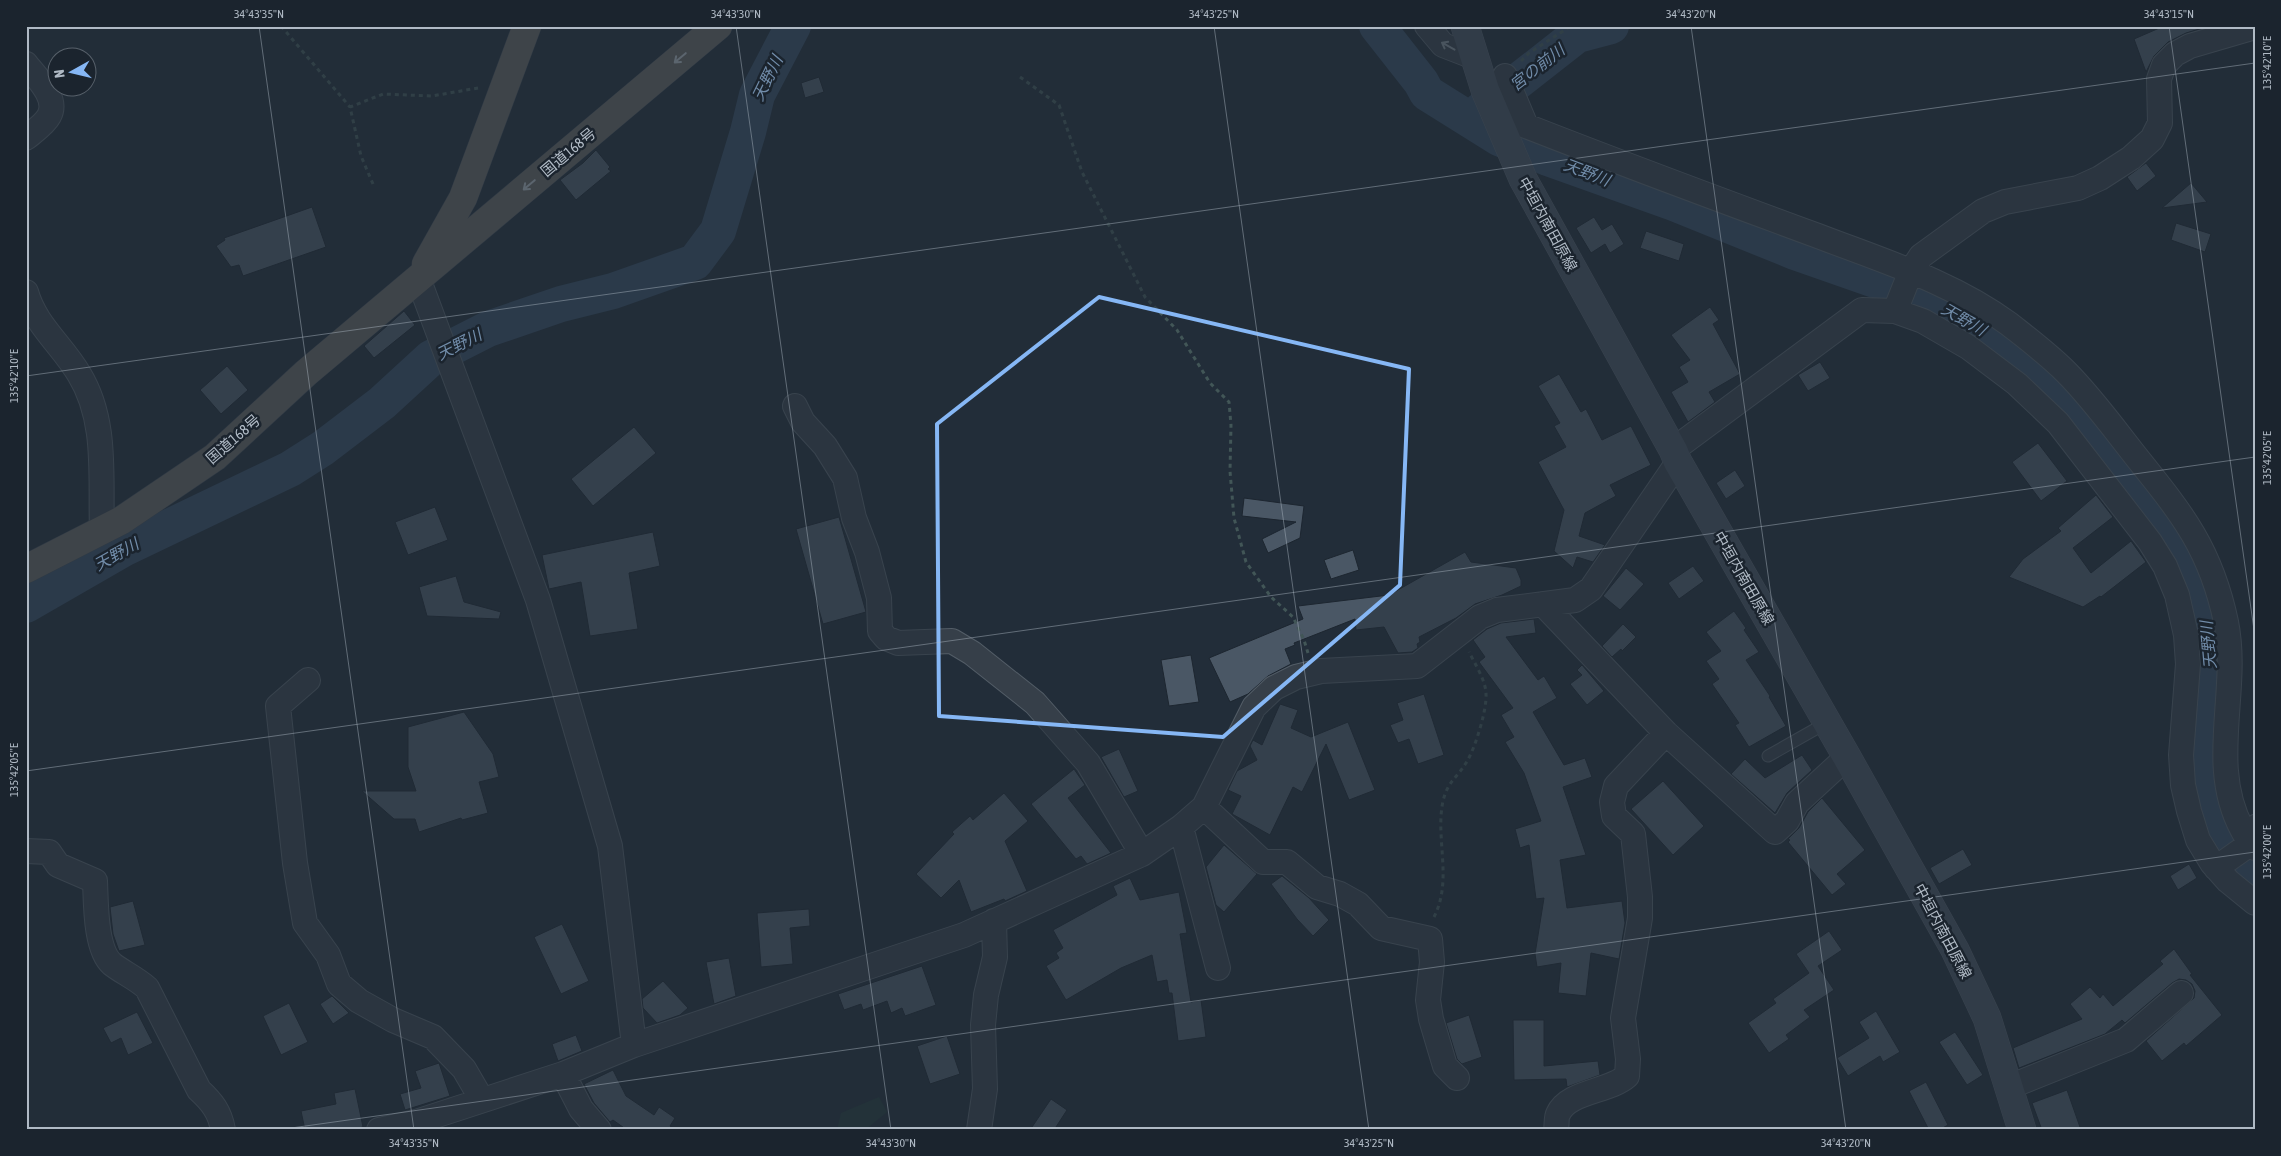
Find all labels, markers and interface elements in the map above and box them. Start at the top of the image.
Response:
text: 34°43'35"N [234,7,284,21]
text: 34°43'30"N [711,7,761,21]
text: 34°43'25"N [1189,7,1239,21]
text: 34°43'20"N [1666,7,1716,21]
text: 34°43'15"N [2144,7,2194,21]
text: 135°42'10"E [2260,36,2274,90]
water label: 宮の前川 [1506,39,1569,94]
one-way arrow [1440,41,1455,51]
north arrow [48,48,98,98]
water label: 天野川 [748,51,786,104]
one-way arrow [674,52,687,63]
text: N [51,69,68,79]
street label: 国道168号 [537,124,599,180]
water label: 天野川 [1561,155,1614,190]
street label: 中垣内南田原線 [1515,174,1581,274]
one-way arrow [523,179,536,190]
water label: 天野川 [1939,299,1991,340]
water label: 天野川 [434,324,486,363]
text: 135°42'10"E [7,349,21,403]
street label: 国道168号 [202,411,264,467]
text: 135°42'05"E [2260,431,2274,485]
street label: 中垣内南田原線 [1710,528,1778,628]
water label: 天野川 [91,534,143,574]
water label: 天野川 [2197,618,2219,670]
text: 135°42'05"E [7,743,21,797]
text: 135°42'00"E [2260,825,2274,879]
street label: 中垣内南田原線 [1911,881,1975,981]
text: 34°43'35"N [389,1136,439,1150]
text: 34°43'30"N [866,1136,916,1150]
text: 34°43'25"N [1344,1136,1394,1150]
text: 34°43'20"N [1821,1136,1871,1150]

